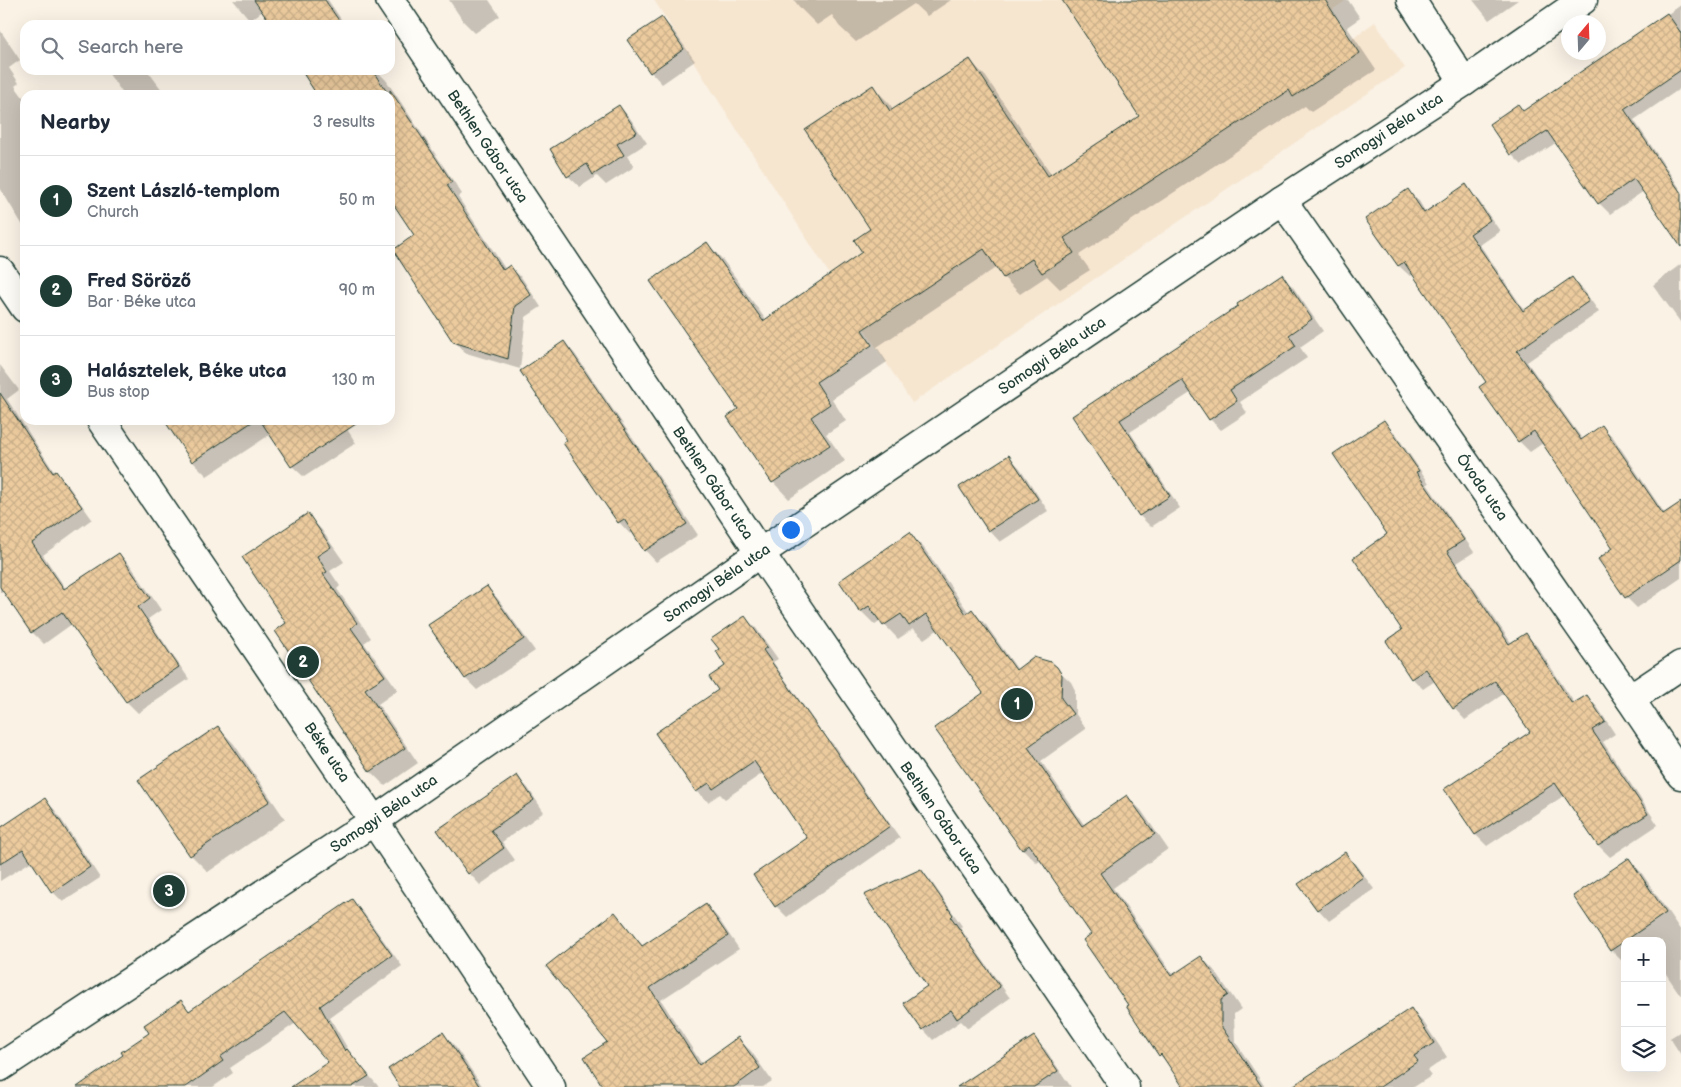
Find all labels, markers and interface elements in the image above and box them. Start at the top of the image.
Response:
north arrow [1561,15,1606,60]
search box [20,20,395,75]
icon: search [38,34,66,62]
text: Search here [78,36,183,59]
street label: Bethlen Gábor utca [443,86,532,207]
street label: Somogyi Béla utca [1331,89,1447,173]
text: Nearby [40,110,110,135]
text: 3 results [313,113,375,132]
text: Szent László-templom [87,180,280,203]
text: 1 [53,191,59,210]
text: 50 m [339,191,375,210]
text: Church [87,203,139,222]
text: Fred Söröző [87,270,191,293]
text: 2 [51,281,61,300]
text: 90 m [339,281,375,300]
text: Bar · Béke utca [87,293,196,312]
street label: Somogyi Béla utca [995,313,1110,399]
text: Halásztelek, Béke utca [87,360,287,383]
text: 3 [51,371,61,390]
text: 130 m [332,371,375,390]
text: Bus stop [87,383,150,402]
street label: Bethlen Gábor utca [668,423,757,543]
street label: Óvoda utca [1452,450,1512,525]
your location [778,517,804,543]
street label: Somogyi Béla utca [660,540,774,627]
pin: 2 [287,643,319,681]
pin: 1 [1001,685,1033,723]
street label: Béke utca [300,719,354,786]
street label: Bethlen Gábor utca [895,758,986,878]
street label: Somogyi Béla utca [327,771,441,857]
pin: 3 [153,872,185,910]
map controls [1621,937,1666,1072]
button: + [1621,937,1666,982]
button: − [1621,982,1666,1027]
button: layers [1621,1027,1666,1072]

